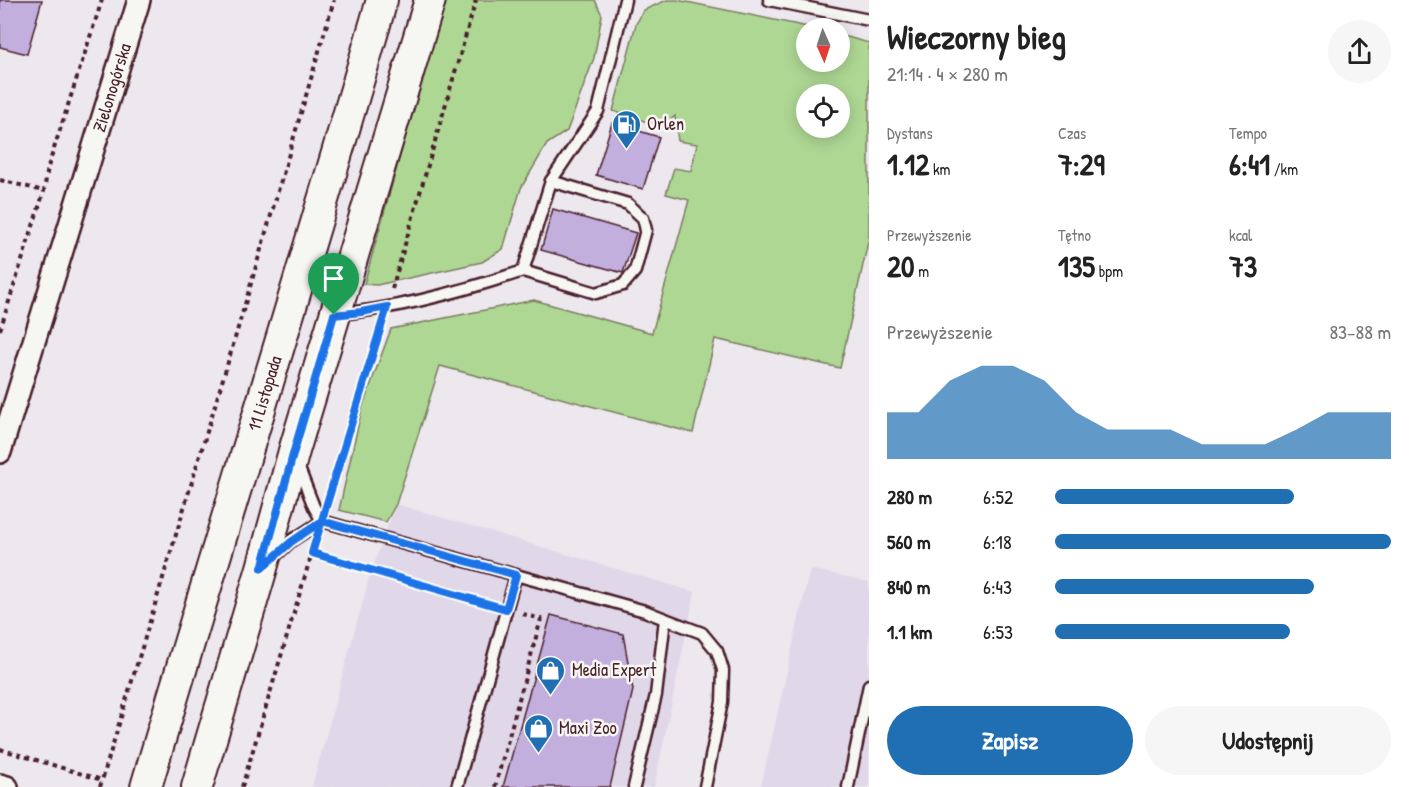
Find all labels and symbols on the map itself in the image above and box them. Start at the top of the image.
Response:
north arrow [796,18,850,72]
street label: Zielonogórska [86,40,137,135]
fuel station icon: Orlen [610,108,642,150]
place label: Orlen [647,111,684,136]
pin [308,253,359,315]
street label: 11 Listopada [241,353,287,434]
shop icon: Media Expert [535,654,567,696]
place label: Media Expert [572,657,657,682]
shop icon: Maxi Zoo [522,712,554,754]
place label: Maxi Zoo [559,715,617,740]

